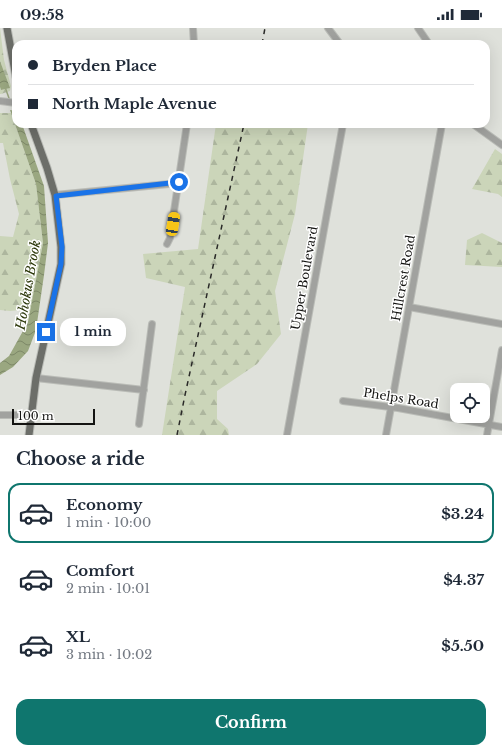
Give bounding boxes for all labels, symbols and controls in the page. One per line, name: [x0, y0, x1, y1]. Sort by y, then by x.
text: 09:58: [20, 5, 64, 24]
text: Bryden Place: [52, 56, 157, 75]
text: North Maple Avenue: [52, 94, 217, 113]
route start: [170, 173, 188, 191]
car: [165, 211, 181, 237]
street label: Upper Boulevard: [287, 225, 321, 331]
street label: Hillcrest Road: [388, 234, 418, 322]
water label: Hohokus Brook: [12, 239, 44, 332]
callout: 1 min: [60, 318, 126, 346]
route end: [37, 323, 55, 341]
text: 1 min: [74, 323, 112, 340]
map controls: [450, 383, 490, 423]
button: locate: [450, 383, 490, 423]
street label: Phelps Road: [362, 385, 440, 411]
scale bar: [12, 407, 95, 426]
text: 100 m: [18, 409, 54, 423]
text: Choose a ride: [16, 448, 145, 470]
icon: car: [18, 495, 54, 531]
text: Economy: [66, 495, 143, 514]
text: $3.24: [441, 504, 484, 523]
text: 1 min · 10:00: [66, 514, 151, 531]
icon: car: [18, 561, 54, 597]
text: Comfort: [66, 561, 134, 580]
text: $4.37: [443, 570, 484, 589]
text: 2 min · 10:01: [66, 580, 150, 597]
icon: car: [18, 627, 54, 663]
text: XL: [66, 627, 90, 646]
text: $5.50: [441, 636, 484, 655]
text: 3 min · 10:02: [66, 646, 152, 663]
button: Confirm: [16, 699, 486, 745]

